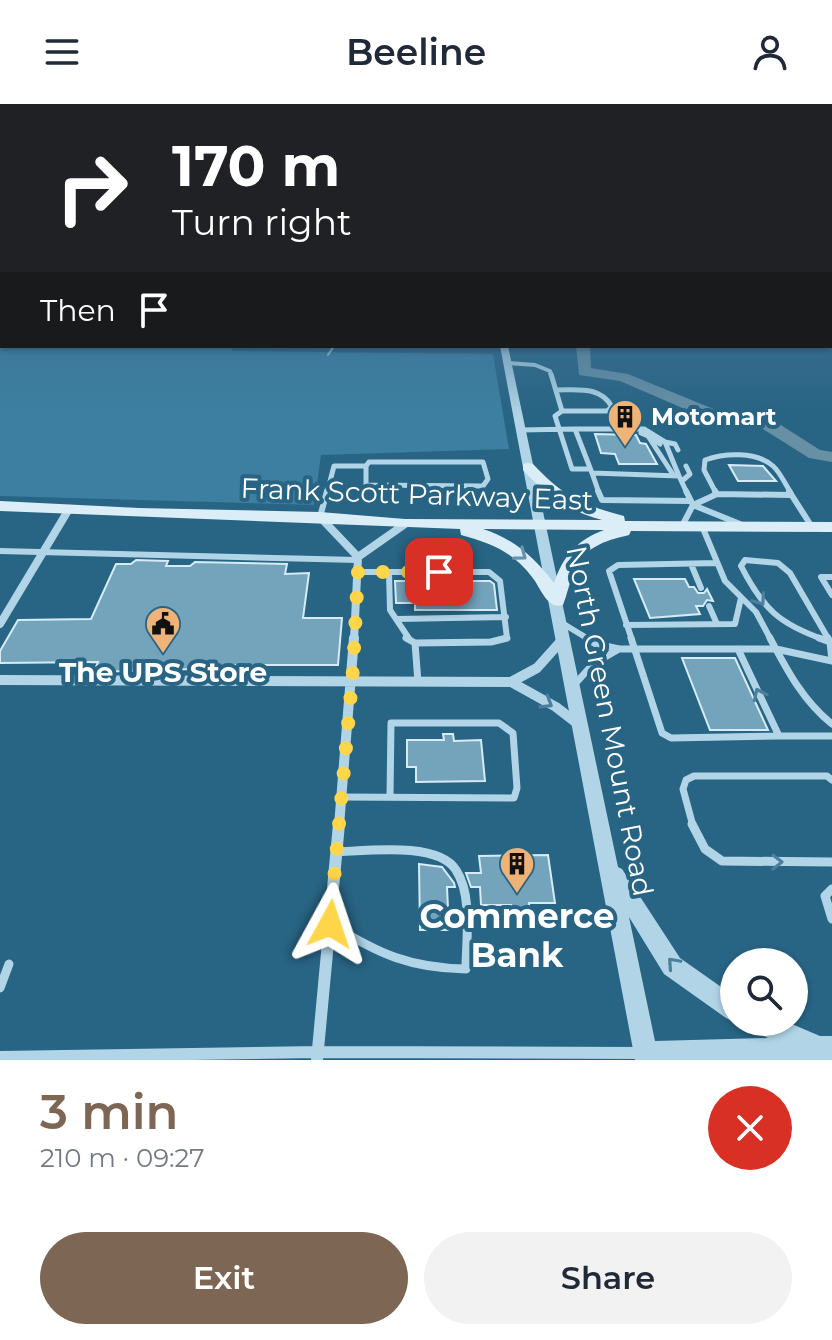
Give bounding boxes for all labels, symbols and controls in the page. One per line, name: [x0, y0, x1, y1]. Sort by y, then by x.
icon: menu: [40, 30, 84, 74]
text: Beeline: [346, 30, 486, 74]
icon: person: [748, 30, 792, 74]
text: 170 m: [172, 132, 340, 200]
icon: right: [40, 136, 144, 240]
text: Turn right: [172, 200, 352, 244]
icon: arrive: [132, 288, 176, 332]
text: Then: [40, 292, 116, 329]
building icon: Motomart: [606, 398, 644, 448]
place label: Motomart: [651, 402, 777, 431]
street label: Frank Scott Parkway East: [240, 471, 594, 517]
pin: [405, 538, 473, 606]
street label: North Green Mount Road: [559, 543, 661, 899]
one-way arrow: [512, 545, 527, 559]
icon: arrive: [417, 550, 461, 594]
one-way arrow: [750, 591, 765, 605]
public building icon: The UPS Store: [144, 605, 182, 655]
place label: The UPS Store: [59, 655, 267, 689]
one-way arrow: [753, 688, 769, 703]
one-way arrow: [538, 693, 553, 708]
building icon: Commerce Bank: [498, 845, 536, 895]
one-way arrow: [771, 853, 784, 871]
position arrow: [288, 882, 372, 966]
place label: Commerce Bank: [420, 895, 614, 976]
map controls: [720, 948, 808, 1036]
button: search: [720, 948, 808, 1036]
one-way arrow: [668, 958, 682, 973]
text: 3 min: [40, 1083, 178, 1141]
button: close: [708, 1086, 792, 1170]
text: 210 m · 09:27: [40, 1142, 205, 1174]
button: Exit: [40, 1232, 408, 1324]
button: Share: [424, 1232, 792, 1324]

